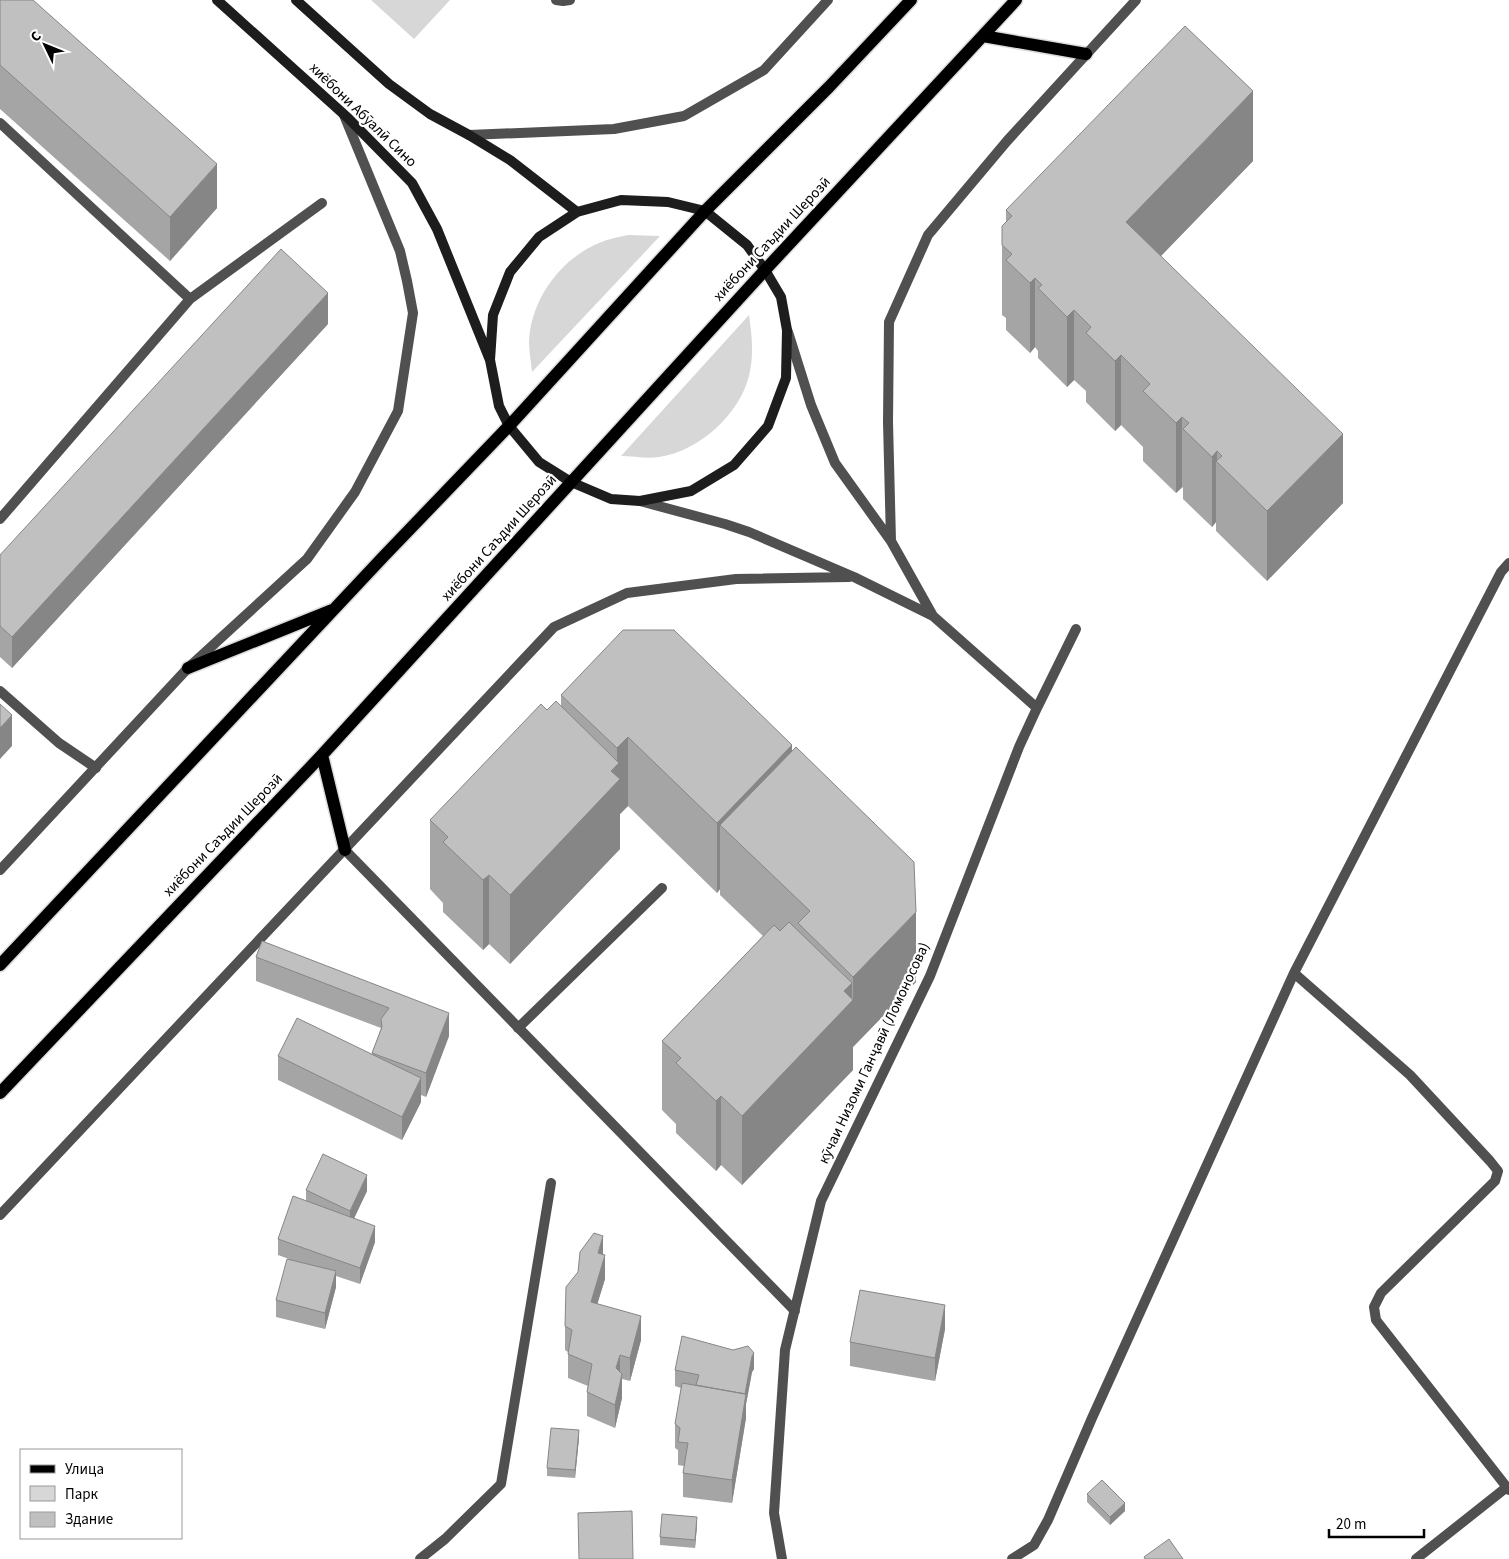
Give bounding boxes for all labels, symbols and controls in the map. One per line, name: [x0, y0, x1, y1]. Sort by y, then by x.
north arrow: [20, 20, 70, 70]
text: С: [26, 27, 46, 47]
street label: хиёбони Абӯалӣ Сино: [305, 58, 421, 172]
street label: хиёбони Саъдии Шерозӣ: [708, 172, 836, 306]
street label: хиёбони Саъдии Шерозӣ: [436, 470, 562, 606]
street label: хиёбони Саъдии Шерозӣ: [159, 769, 287, 901]
street label: кӯчаи Низоми Ганҷавӣ (Ломоносова): [813, 939, 935, 1167]
legend: [20, 1449, 182, 1539]
text: Улица: [65, 1459, 104, 1480]
text: Парк: [65, 1484, 99, 1505]
scale bar: [1329, 1506, 1424, 1538]
text: Здание: [65, 1509, 113, 1530]
text: 20 m: [1336, 1514, 1366, 1535]

